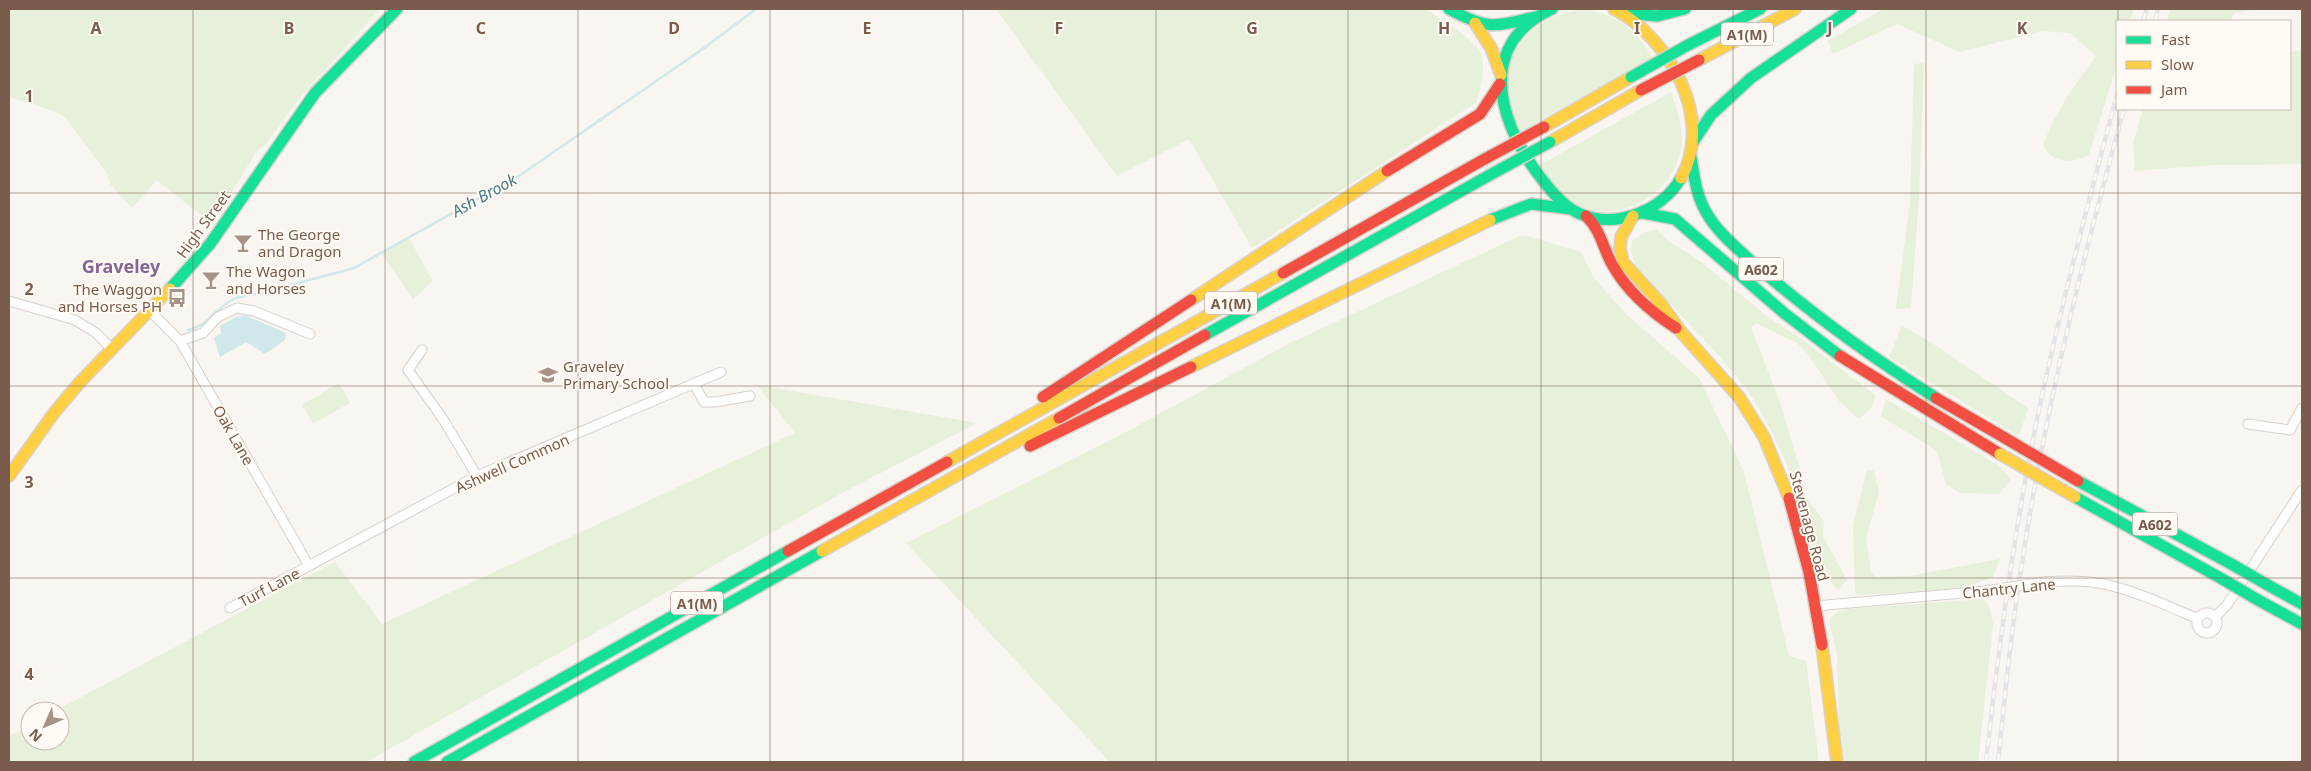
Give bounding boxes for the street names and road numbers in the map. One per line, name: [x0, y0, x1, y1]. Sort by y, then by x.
road number: A1(M): [1721, 22, 1773, 46]
street label: High Street: [172, 186, 235, 262]
road number: A602: [1738, 258, 1784, 280]
road number: A1(M): [1205, 292, 1257, 314]
street label: Oak Lane: [209, 401, 259, 469]
street label: Ashwell Common: [452, 429, 572, 497]
street label: Stevenage Road: [1786, 469, 1834, 583]
road number: A602: [2132, 512, 2178, 536]
street label: Turf Lane: [235, 563, 303, 611]
street label: Chantry Lane: [1961, 573, 2057, 603]
road number: A1(M): [671, 592, 723, 614]

